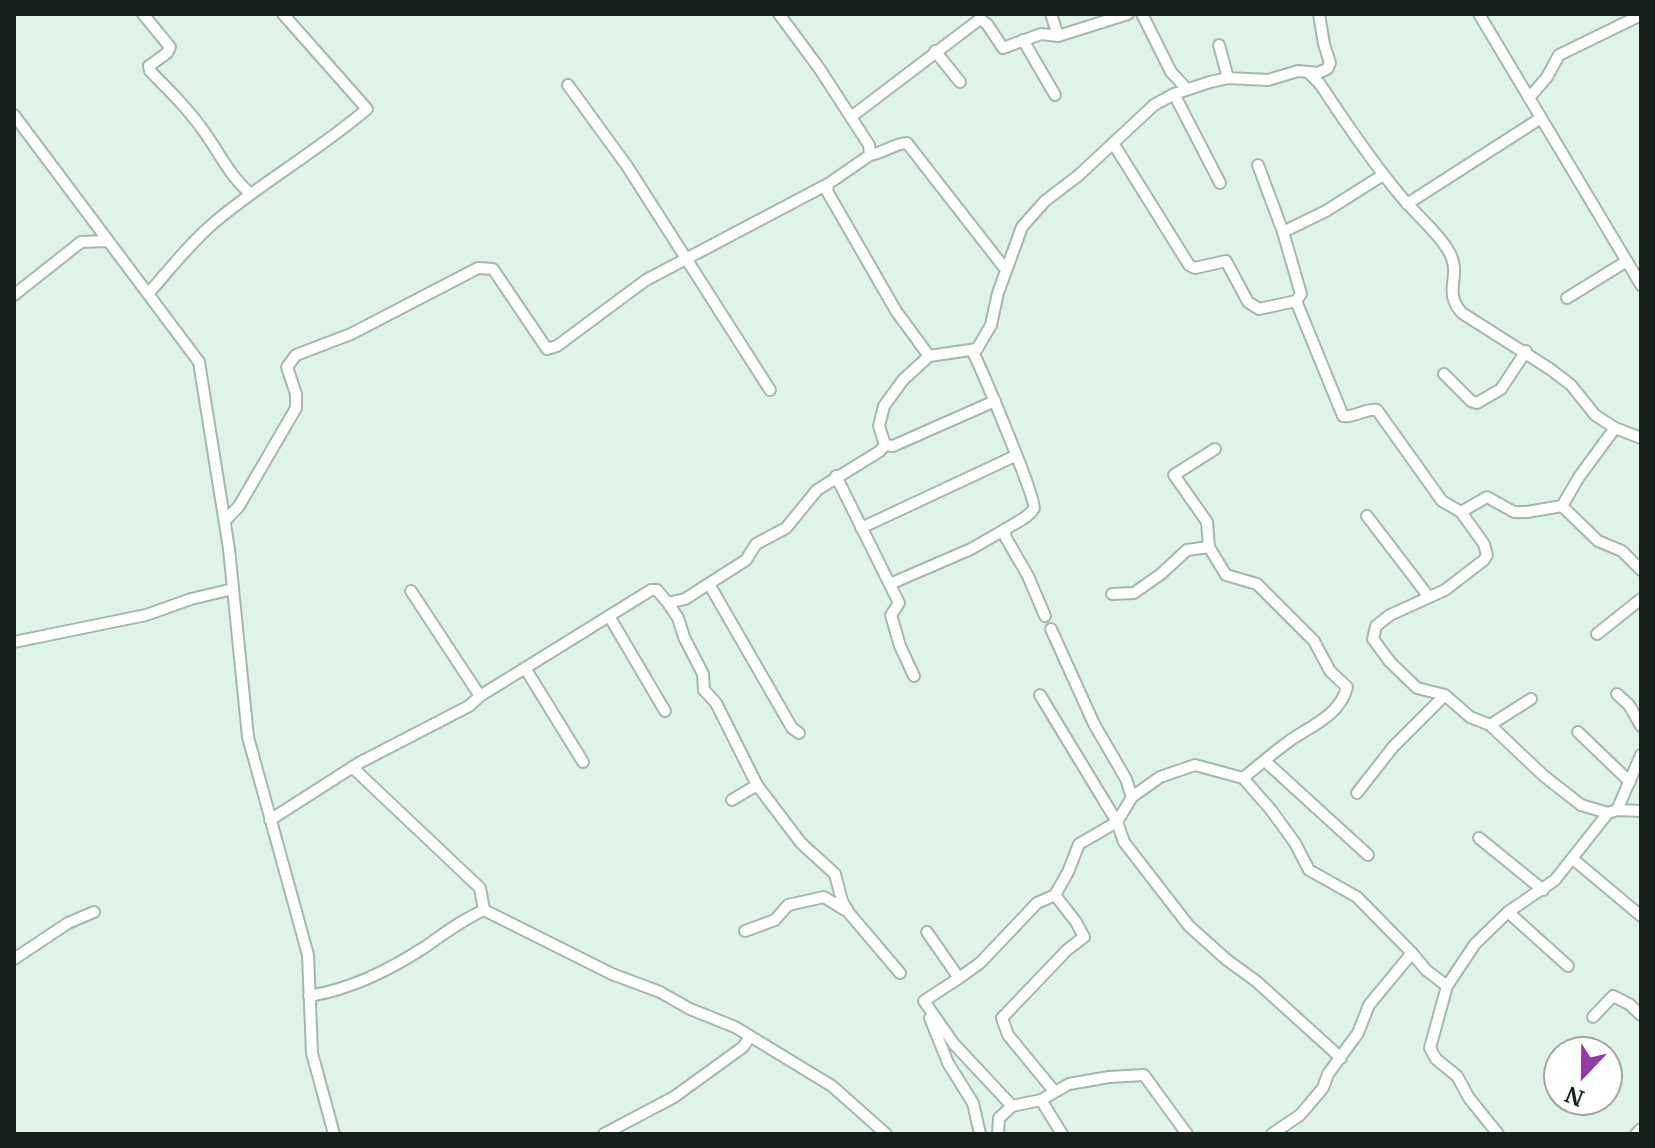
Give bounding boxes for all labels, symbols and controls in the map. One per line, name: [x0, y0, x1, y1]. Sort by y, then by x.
north arrow: [1543, 1036, 1623, 1116]
text: N: [1561, 1080, 1588, 1113]

